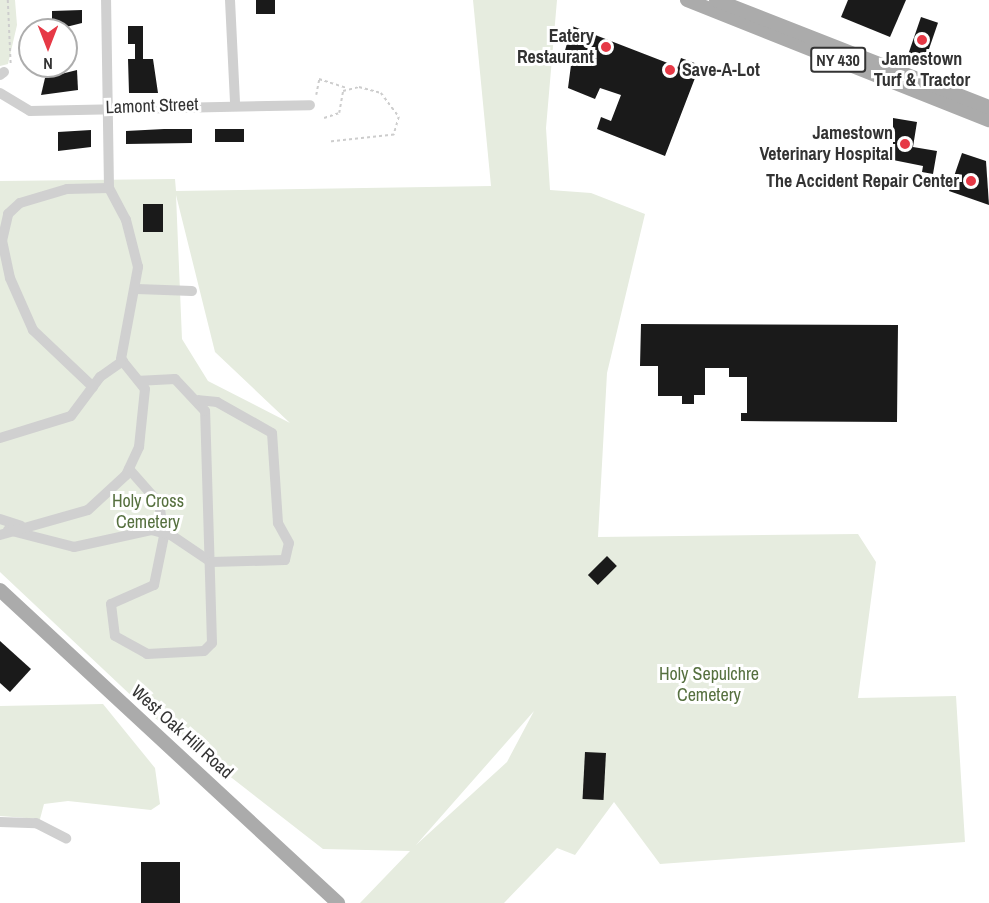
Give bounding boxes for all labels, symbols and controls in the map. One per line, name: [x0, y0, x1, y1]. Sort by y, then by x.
north arrow: [18, 18, 78, 78]
place label: Eatery Restaurant: [517, 26, 594, 68]
marker: Jamestown Turf & Tractor: [915, 33, 929, 47]
marker: Eatery Restaurant: [599, 40, 613, 54]
road number: NY 430: [810, 47, 866, 73]
place label: Jamestown Turf & Tractor: [874, 49, 970, 92]
text: N: [43, 53, 53, 75]
place label: Save-A-Lot: [682, 59, 760, 81]
marker: Save-A-Lot: [663, 63, 677, 77]
street label: Lamont Street: [105, 94, 199, 118]
place label: Jamestown Veterinary Hospital: [760, 123, 893, 166]
marker: Jamestown Veterinary Hospital: [898, 137, 912, 151]
place label: The Accident Repair Center: [765, 170, 959, 192]
marker: The Accident Repair Center: [964, 174, 978, 188]
park label: Holy Cross Cemetery: [112, 491, 184, 534]
park label: Holy Sepulchre Cemetery: [659, 664, 759, 706]
street label: West Oak Hill Road: [127, 681, 237, 783]

